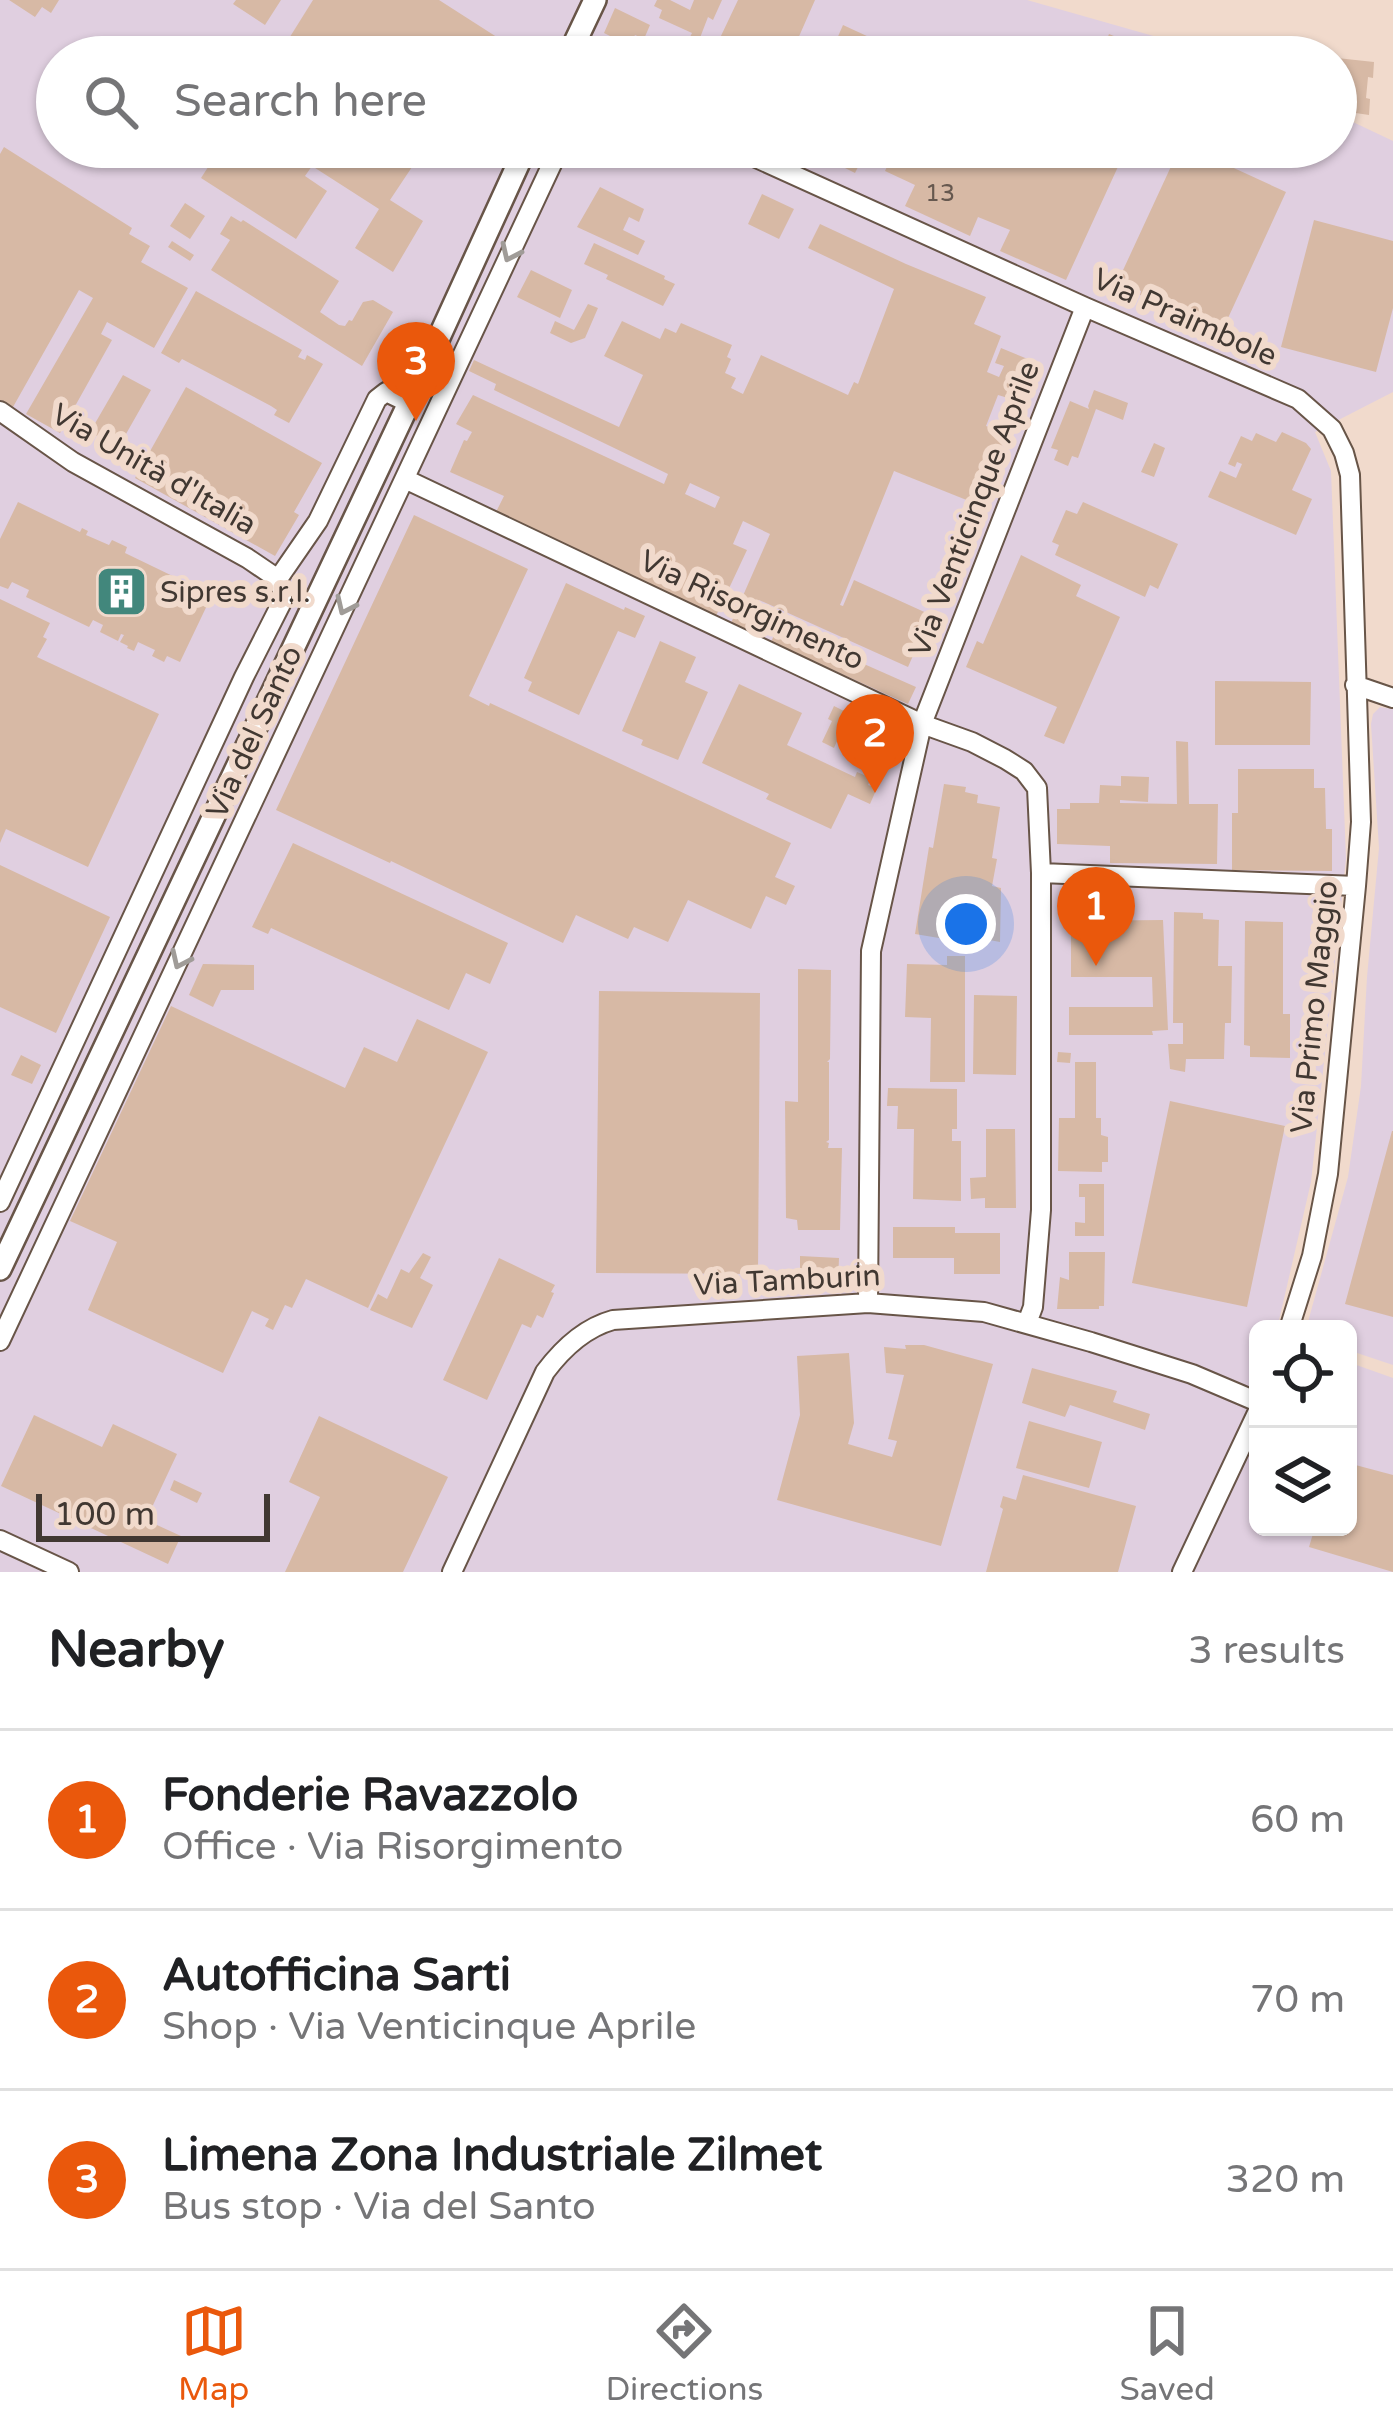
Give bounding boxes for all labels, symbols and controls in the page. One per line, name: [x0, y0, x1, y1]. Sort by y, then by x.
search box: [36, 36, 1357, 168]
icon: search: [78, 69, 144, 135]
text: Search here: [174, 75, 427, 129]
house number: 13: [925, 179, 955, 208]
one-way arrow: [501, 241, 524, 262]
street label: Via Praimbole: [1087, 260, 1283, 375]
pin: 3: [377, 322, 455, 421]
street label: Via Venticinque Aprile: [901, 356, 1048, 662]
street label: Via Unità d'Italia: [45, 396, 263, 543]
street label: Via Risorgimento: [634, 542, 870, 679]
building icon: Sipres s.r.l.: [93, 564, 149, 620]
place label: Sipres s.r.l.: [160, 574, 311, 611]
one-way arrow: [336, 594, 360, 615]
street label: Via del Santo: [198, 640, 311, 825]
pin: 2: [836, 694, 914, 793]
pin: 1: [1057, 867, 1135, 966]
street label: Via Primo Maggio: [1283, 879, 1346, 1136]
your location: [936, 894, 996, 954]
one-way arrow: [171, 948, 194, 969]
street label: Via Tamburin: [693, 1257, 882, 1304]
map controls: [1249, 1320, 1357, 1536]
button: locate: [1249, 1320, 1357, 1428]
button: layers: [1249, 1428, 1357, 1536]
scale bar: [36, 1488, 270, 1541]
text: 100 m: [54, 1495, 155, 1534]
text: Nearby: [48, 1619, 225, 1681]
text: 3 results: [1188, 1627, 1345, 1674]
text: Fonderie Ravazzolo: [162, 1769, 578, 1823]
text: 1: [75, 1796, 99, 1843]
text: 60 m: [1250, 1796, 1345, 1843]
text: Office · Via Risorgimento: [162, 1823, 624, 1870]
text: Autofficina Sarti: [162, 1949, 511, 2003]
text: 2: [75, 1976, 99, 2023]
text: 70 m: [1250, 1976, 1345, 2023]
text: Shop · Via Venticinque Aprile: [162, 2003, 696, 2050]
text: Limena Zona Industriale Zilmet: [162, 2129, 822, 2183]
text: 3: [75, 2156, 99, 2203]
text: 320 m: [1226, 2156, 1345, 2203]
text: Bus stop · Via del Santo: [162, 2183, 596, 2230]
tab: Map: [178, 2298, 249, 2409]
tab: Directions: [605, 2298, 763, 2409]
tab: Saved: [1120, 2298, 1215, 2409]

